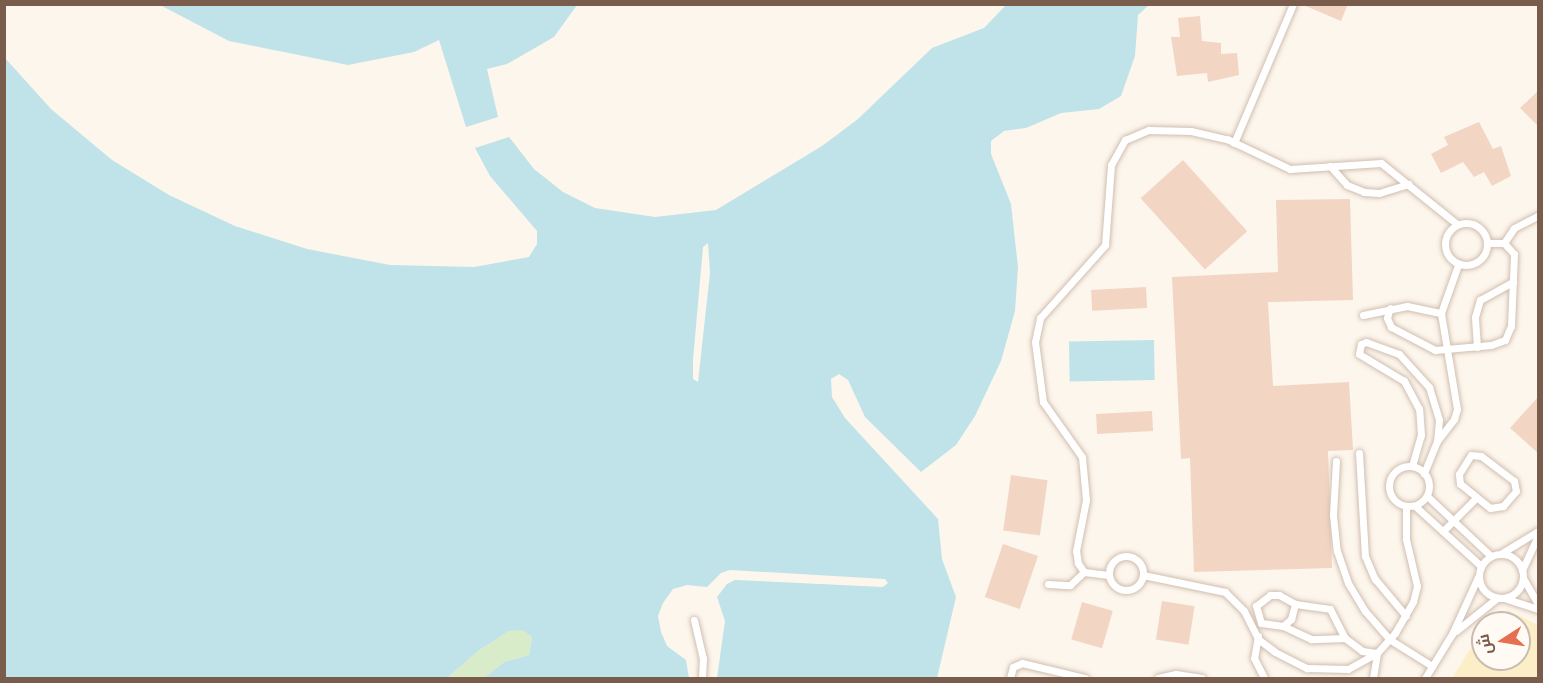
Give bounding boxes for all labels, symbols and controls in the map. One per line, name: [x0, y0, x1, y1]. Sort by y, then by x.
north arrow: [1471, 611, 1531, 671]
text: ش: [1473, 632, 1496, 656]

